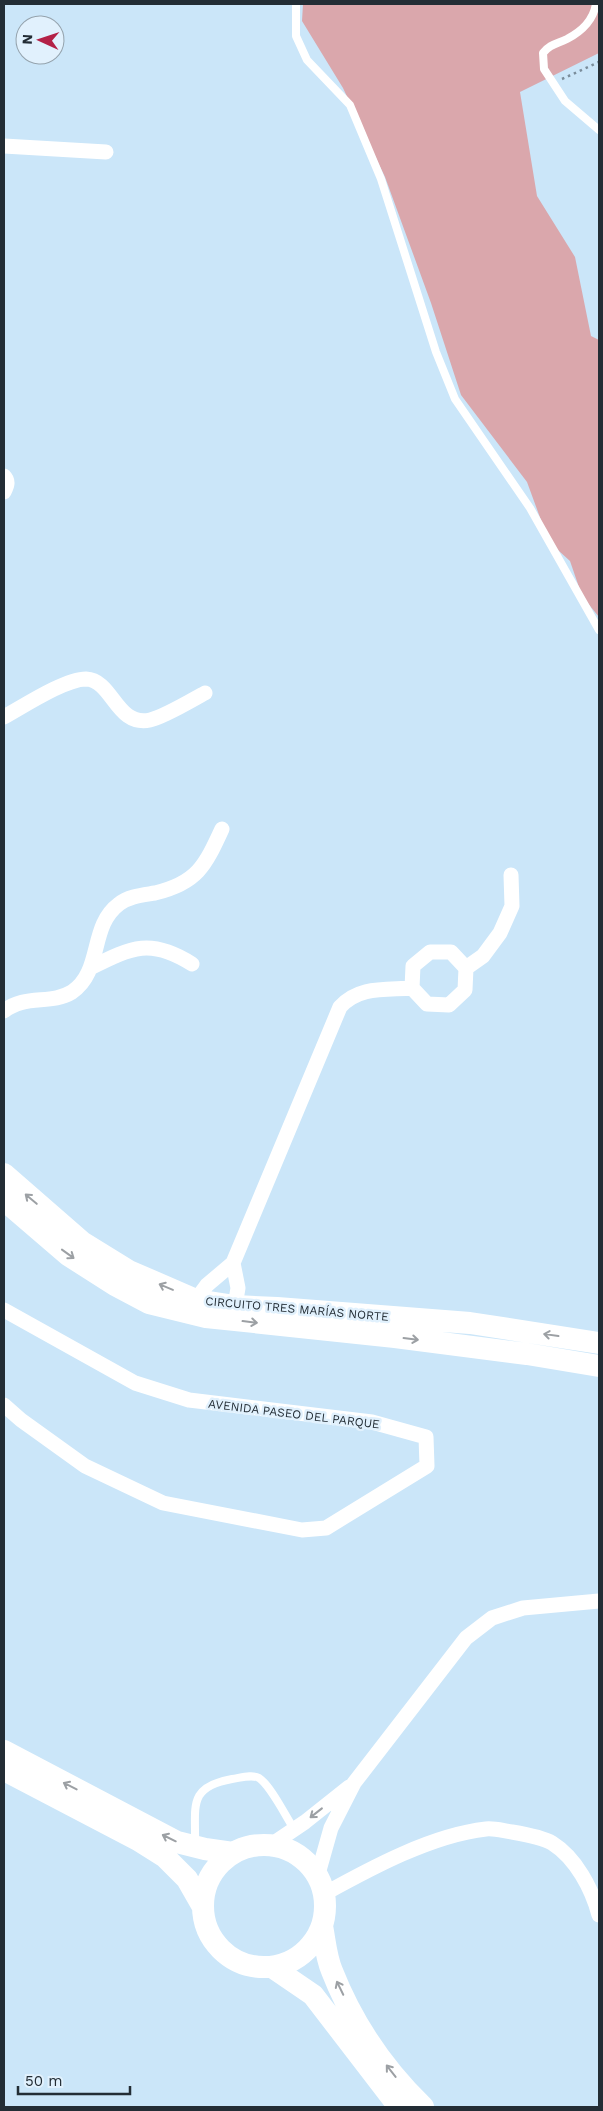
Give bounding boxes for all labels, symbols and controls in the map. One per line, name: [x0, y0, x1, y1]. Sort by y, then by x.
north arrow: [15, 15, 65, 65]
text: N: [19, 34, 35, 45]
one-way arrow: [24, 1193, 37, 1204]
one-way arrow: [61, 1249, 75, 1259]
one-way arrow: [159, 1281, 174, 1291]
street label: CIRCUITO TRES MARÍAS NORTE: [205, 1294, 390, 1324]
one-way arrow: [241, 1318, 257, 1328]
one-way arrow: [543, 1330, 559, 1340]
one-way arrow: [403, 1334, 419, 1344]
street label: AVENIDA PASEO DEL PARQUE: [207, 1397, 381, 1432]
one-way arrow: [63, 1781, 78, 1790]
one-way arrow: [310, 1808, 323, 1819]
one-way arrow: [162, 1833, 177, 1842]
one-way arrow: [335, 1981, 344, 1996]
scale bar: [18, 2064, 130, 2096]
one-way arrow: [385, 2065, 396, 2078]
text: 50 m: [25, 2072, 62, 2090]

